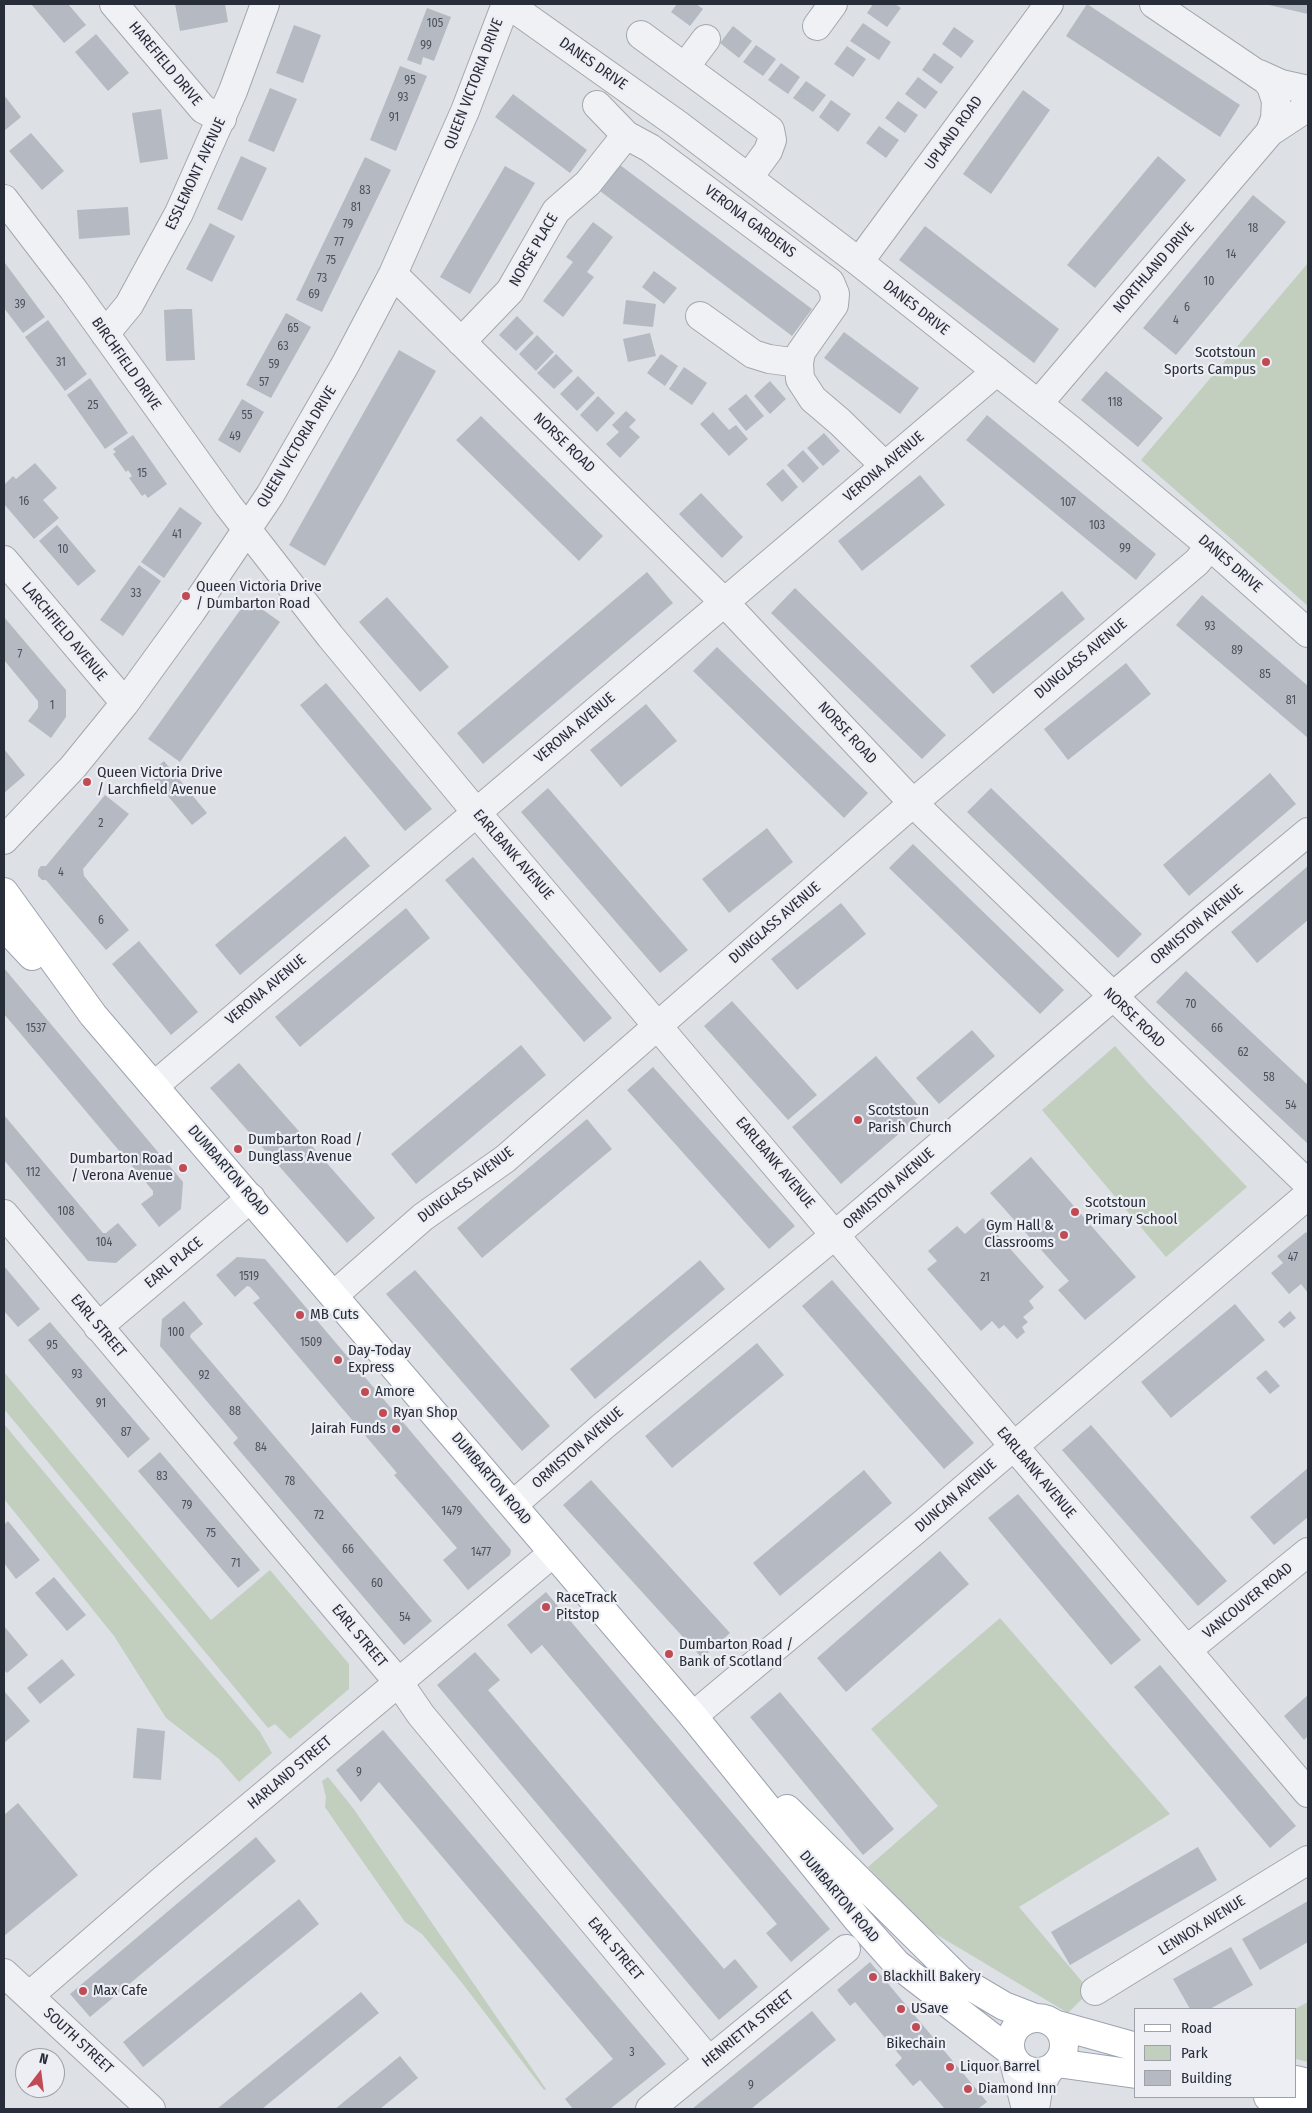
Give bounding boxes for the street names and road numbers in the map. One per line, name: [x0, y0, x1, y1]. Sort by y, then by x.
street label: QUEEN VICTORIA DRIVE: [441, 16, 507, 152]
street label: HAREFIELD DRIVE: [125, 18, 205, 110]
street label: DANES DRIVE: [556, 34, 630, 94]
street label: UPLAND ROAD: [921, 93, 987, 173]
street label: ESSLEMONT AVENUE: [162, 115, 230, 233]
street label: VERONA GARDENS: [701, 182, 799, 262]
street label: NORSE PLACE: [506, 210, 562, 290]
street label: NORTHLAND DRIVE: [1110, 219, 1198, 317]
street label: DANES DRIVE: [879, 277, 953, 339]
street label: BIRCHFIELD DRIVE: [87, 314, 165, 414]
street label: QUEEN VICTORIA DRIVE: [254, 383, 340, 511]
street label: NORSE ROAD: [530, 409, 598, 477]
street label: VERONA AVENUE: [840, 428, 928, 506]
street label: DANES DRIVE: [1194, 531, 1266, 597]
street label: LARCHFIELD AVENUE: [18, 579, 110, 685]
street label: DUNGLASS AVENUE: [1031, 615, 1131, 703]
street label: VERONA AVENUE: [531, 689, 619, 767]
street label: NORSE ROAD: [814, 698, 880, 768]
street label: EARLBANK AVENUE: [469, 806, 557, 904]
street label: DUNGLASS AVENUE: [726, 878, 824, 968]
street label: ORMISTON AVENUE: [1147, 881, 1247, 969]
street label: VERONA AVENUE: [222, 951, 310, 1029]
street label: NORSE ROAD: [1100, 984, 1168, 1052]
street label: EARLBANK AVENUE: [732, 1114, 818, 1212]
street label: DUMBARTON ROAD: [184, 1122, 272, 1220]
street label: DUNGLASS AVENUE: [415, 1143, 517, 1227]
street label: ORMISTON AVENUE: [840, 1144, 938, 1234]
street label: EARL PLACE: [141, 1234, 207, 1292]
street label: EARL STREET: [67, 1291, 129, 1361]
street label: ORMISTON AVENUE: [529, 1403, 627, 1493]
street label: EARLBANK AVENUE: [993, 1424, 1079, 1522]
street label: DUMBARTON ROAD: [447, 1429, 535, 1529]
street label: DUNCAN AVENUE: [912, 1456, 1000, 1536]
street label: VANCOUVER ROAD: [1199, 1559, 1297, 1643]
street label: EARL STREET: [328, 1601, 390, 1671]
street label: HARLAND STREET: [244, 1733, 336, 1813]
street label: DUMBARTON ROAD: [795, 1847, 883, 1947]
street label: LENNOX AVENUE: [1155, 1892, 1249, 1960]
street label: EARL STREET: [584, 1914, 646, 1984]
street label: HENRIETTA STREET: [699, 1987, 797, 2071]
street label: SOUTH STREET: [40, 2004, 116, 2078]

